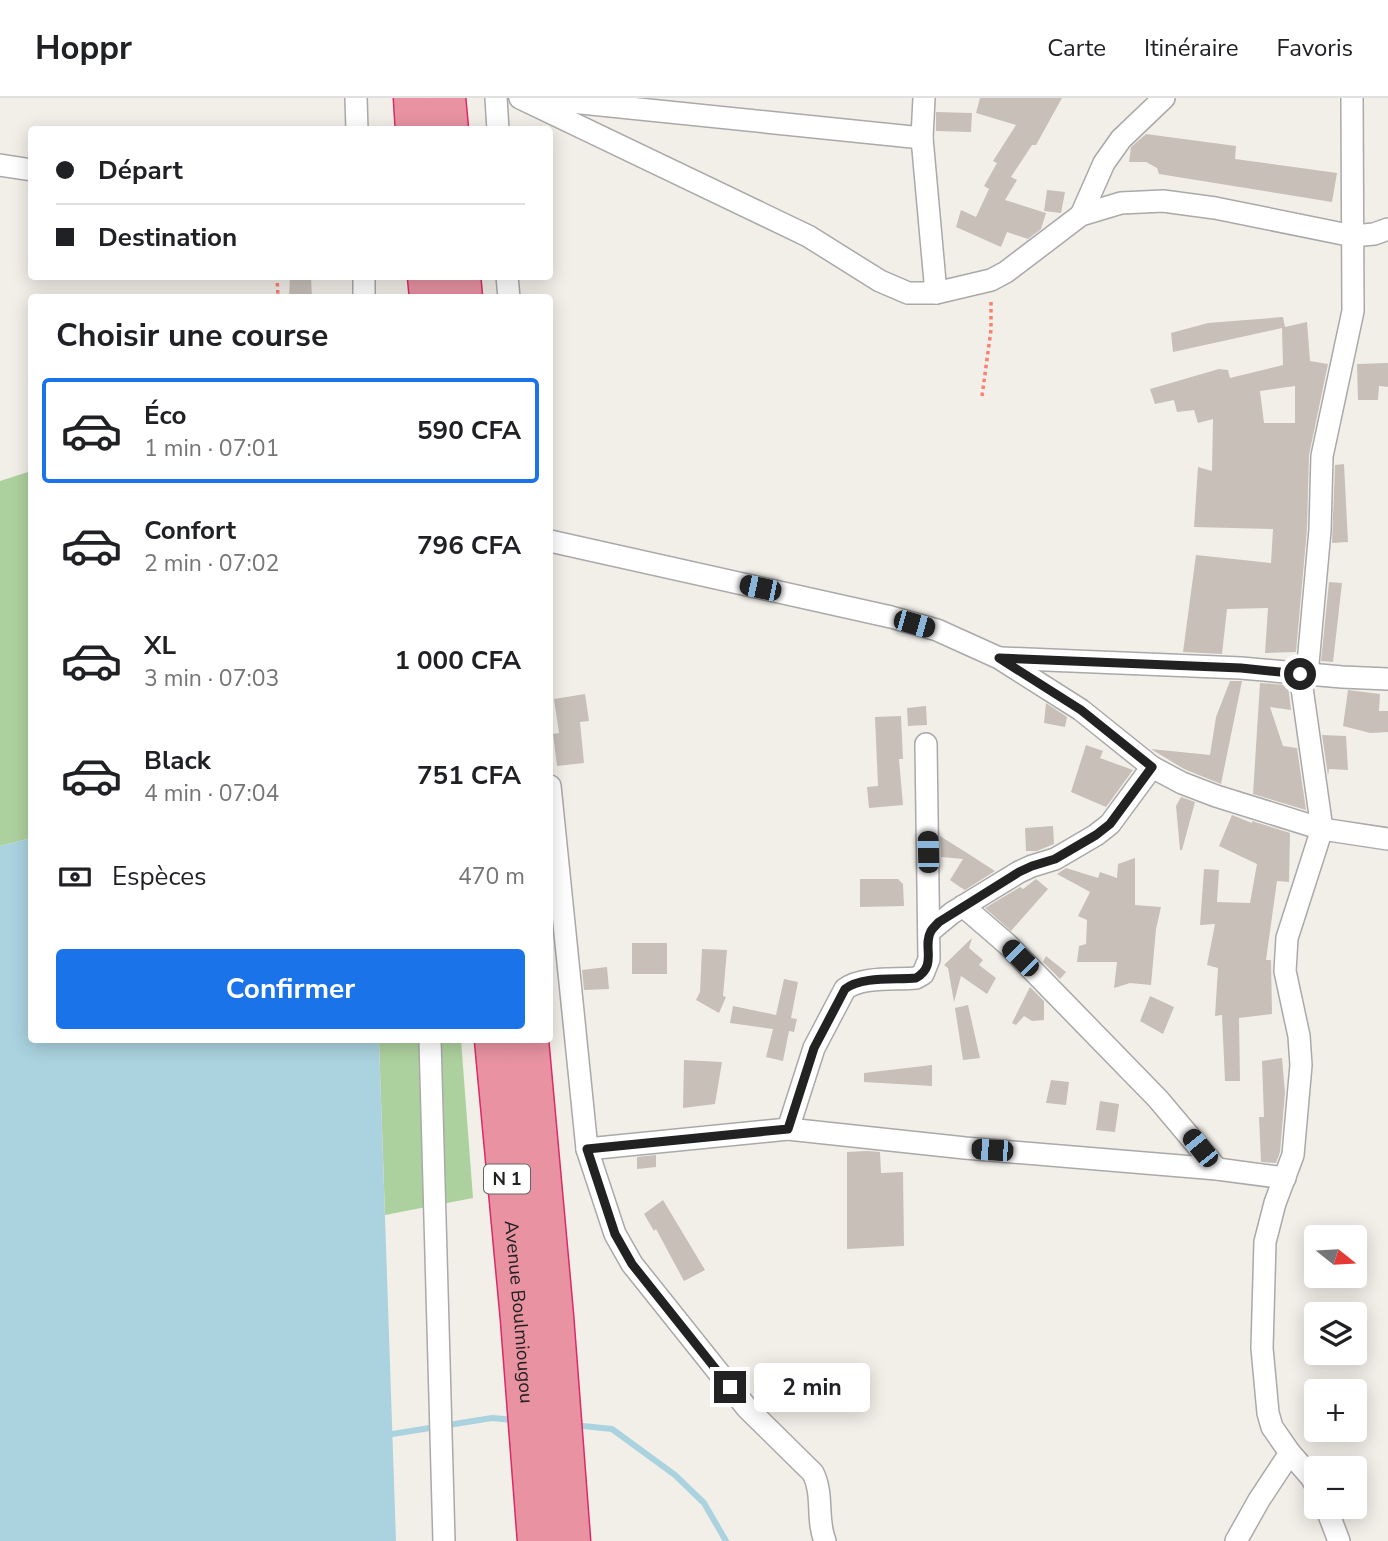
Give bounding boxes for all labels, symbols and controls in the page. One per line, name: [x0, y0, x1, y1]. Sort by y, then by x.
text: Hoppr: [35, 26, 132, 71]
text: Carte: [1047, 32, 1106, 64]
text: Itinéraire: [1144, 32, 1238, 64]
text: Favoris: [1276, 32, 1353, 64]
text: Départ: [98, 153, 183, 188]
text: Destination: [98, 220, 237, 255]
text: Choisir une course: [56, 314, 328, 357]
text: Éco: [144, 398, 186, 433]
icon: car: [60, 399, 123, 462]
text: 590 CFA: [417, 413, 521, 448]
text: 1 min · 07:01: [144, 433, 279, 464]
text: Confort: [144, 513, 236, 548]
icon: car: [60, 514, 123, 577]
text: 796 CFA: [417, 528, 521, 563]
text: 2 min · 07:02: [144, 548, 279, 579]
car: [738, 573, 783, 603]
car: [891, 608, 938, 640]
text: XL: [144, 628, 176, 663]
icon: car: [60, 629, 123, 692]
text: 1 000 CFA: [394, 643, 521, 678]
route start: [1284, 658, 1316, 690]
text: 3 min · 07:03: [144, 663, 279, 694]
text: Black: [144, 743, 211, 778]
icon: car: [60, 744, 123, 807]
text: 751 CFA: [417, 758, 521, 793]
text: 4 min · 07:04: [144, 778, 279, 809]
car: [918, 831, 939, 873]
icon: cash: [56, 858, 94, 896]
text: Espèces: [112, 859, 207, 894]
text: 470 m: [458, 861, 525, 892]
car: [998, 936, 1043, 980]
button: Confirmer: [56, 949, 525, 1029]
car: [1179, 1125, 1222, 1171]
car: [971, 1138, 1014, 1162]
road number: N 1: [484, 1164, 530, 1194]
street label: Avenue Boulmiougou: [498, 1219, 539, 1404]
north arrow: [1304, 1225, 1367, 1288]
map controls: [1304, 1225, 1367, 1519]
button: layers: [1304, 1302, 1367, 1365]
callout: 2 min: [754, 1362, 870, 1412]
route end: [714, 1371, 746, 1403]
text: 2 min: [782, 1372, 842, 1403]
button: +: [1304, 1379, 1367, 1442]
button: −: [1304, 1456, 1367, 1519]

